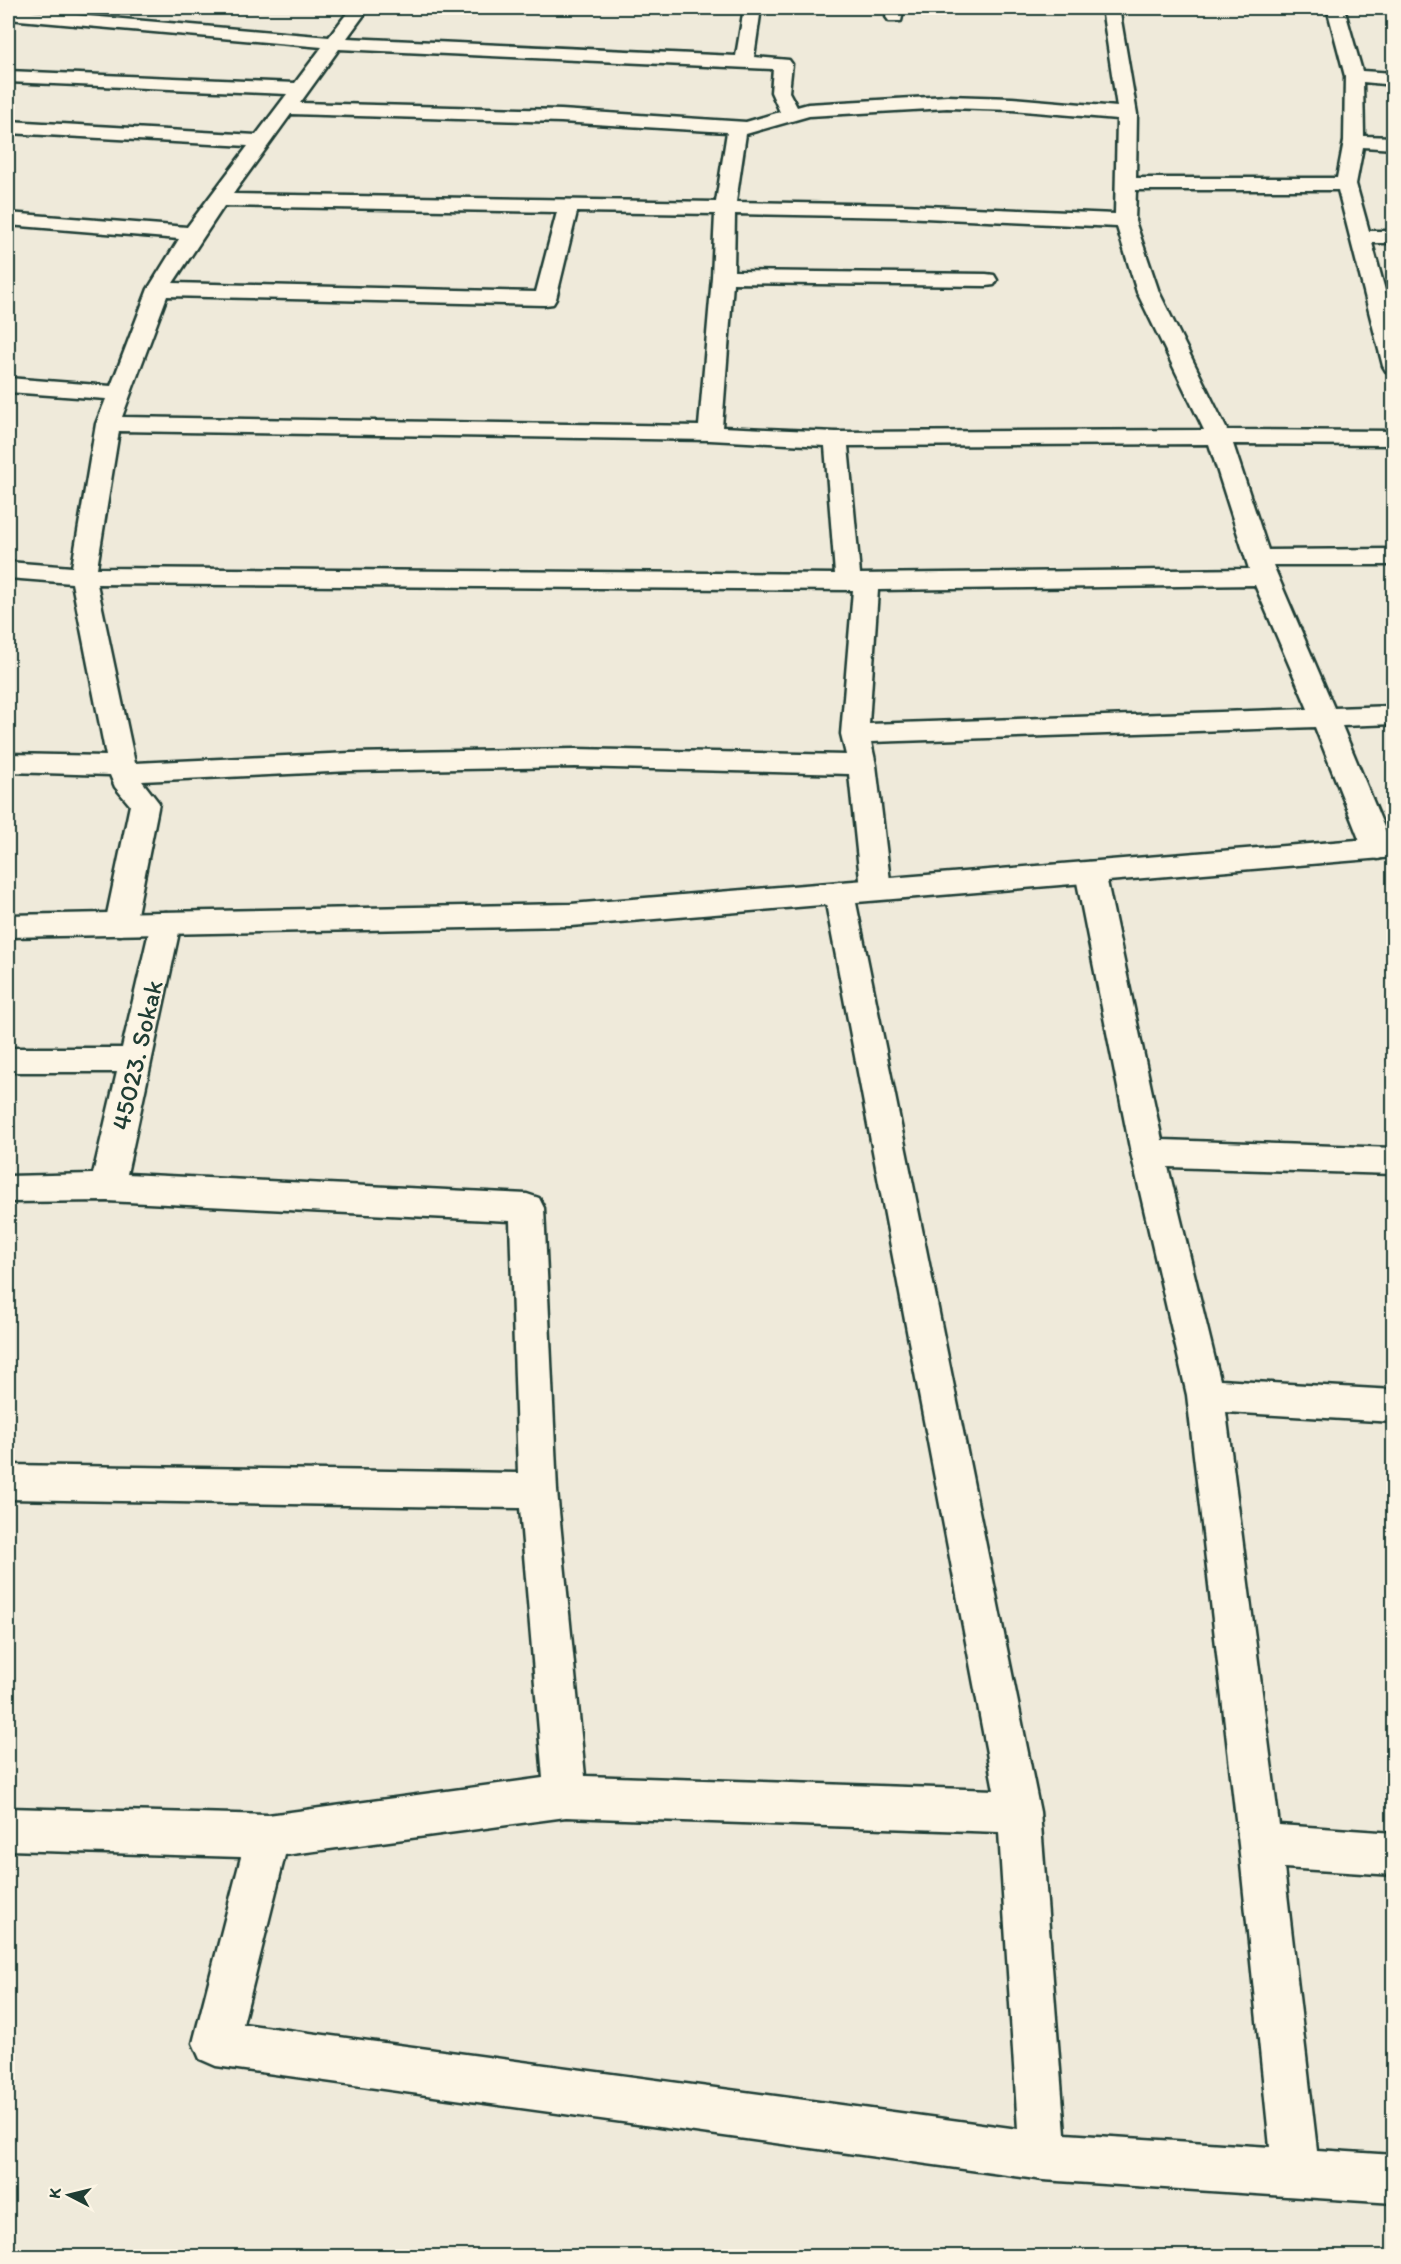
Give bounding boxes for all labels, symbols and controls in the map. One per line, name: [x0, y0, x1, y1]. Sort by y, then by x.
street label: 45023. Sokak: [104, 977, 170, 1133]
north arrow: [39, 2165, 99, 2225]
text: K: [45, 2186, 65, 2199]

